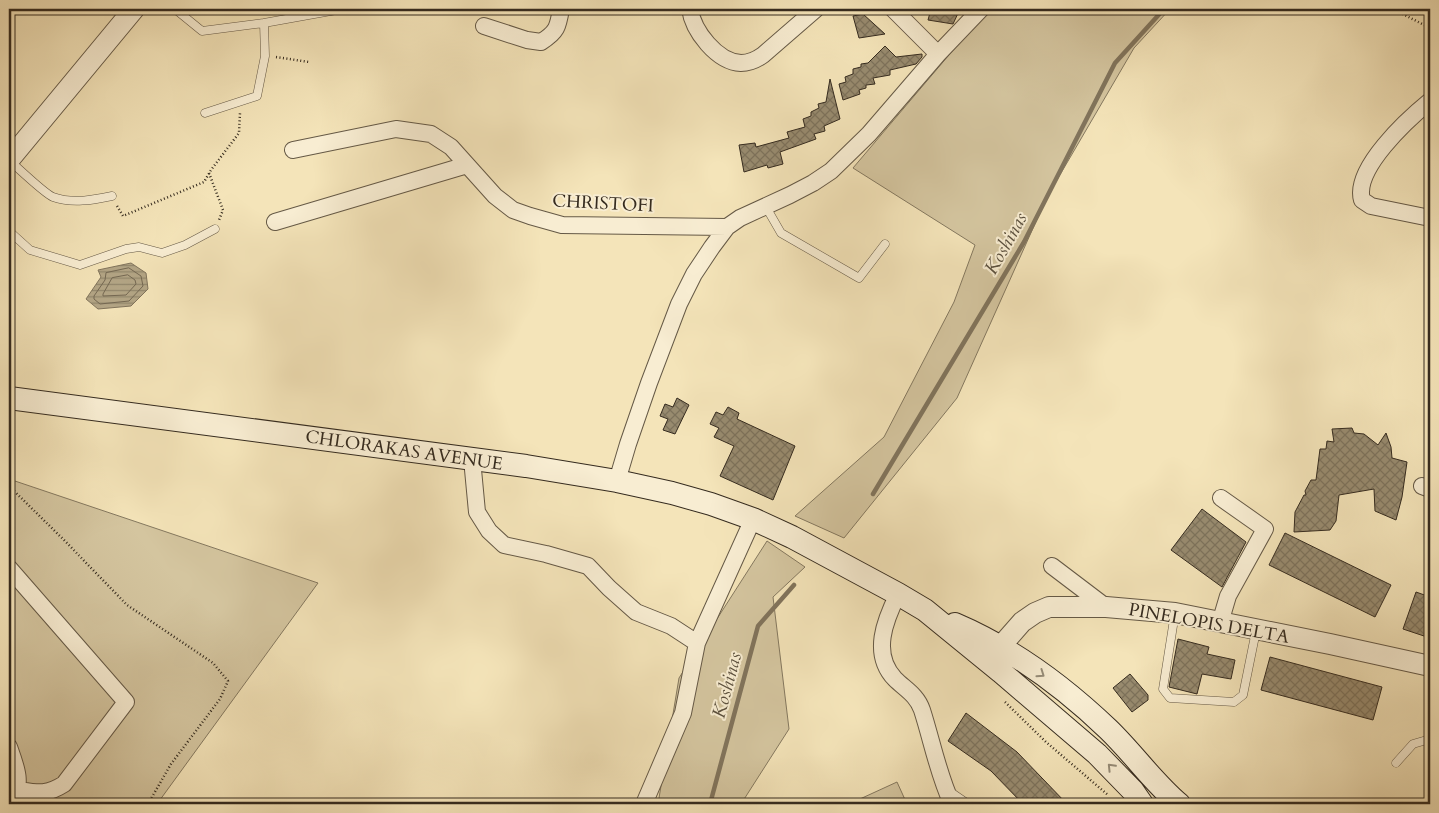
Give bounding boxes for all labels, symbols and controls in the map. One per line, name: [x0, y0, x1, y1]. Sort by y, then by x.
street label: CHRISTOFI: [552, 188, 654, 219]
water label: Koshinas: [978, 207, 1034, 279]
street label: CHLORAKAS AVENUE: [304, 424, 504, 477]
street label: PINELOPIS DELTA: [1126, 597, 1292, 650]
water label: Koshinas: [706, 649, 748, 721]
one-way arrow: [1035, 668, 1045, 677]
one-way arrow: [1108, 764, 1117, 773]

